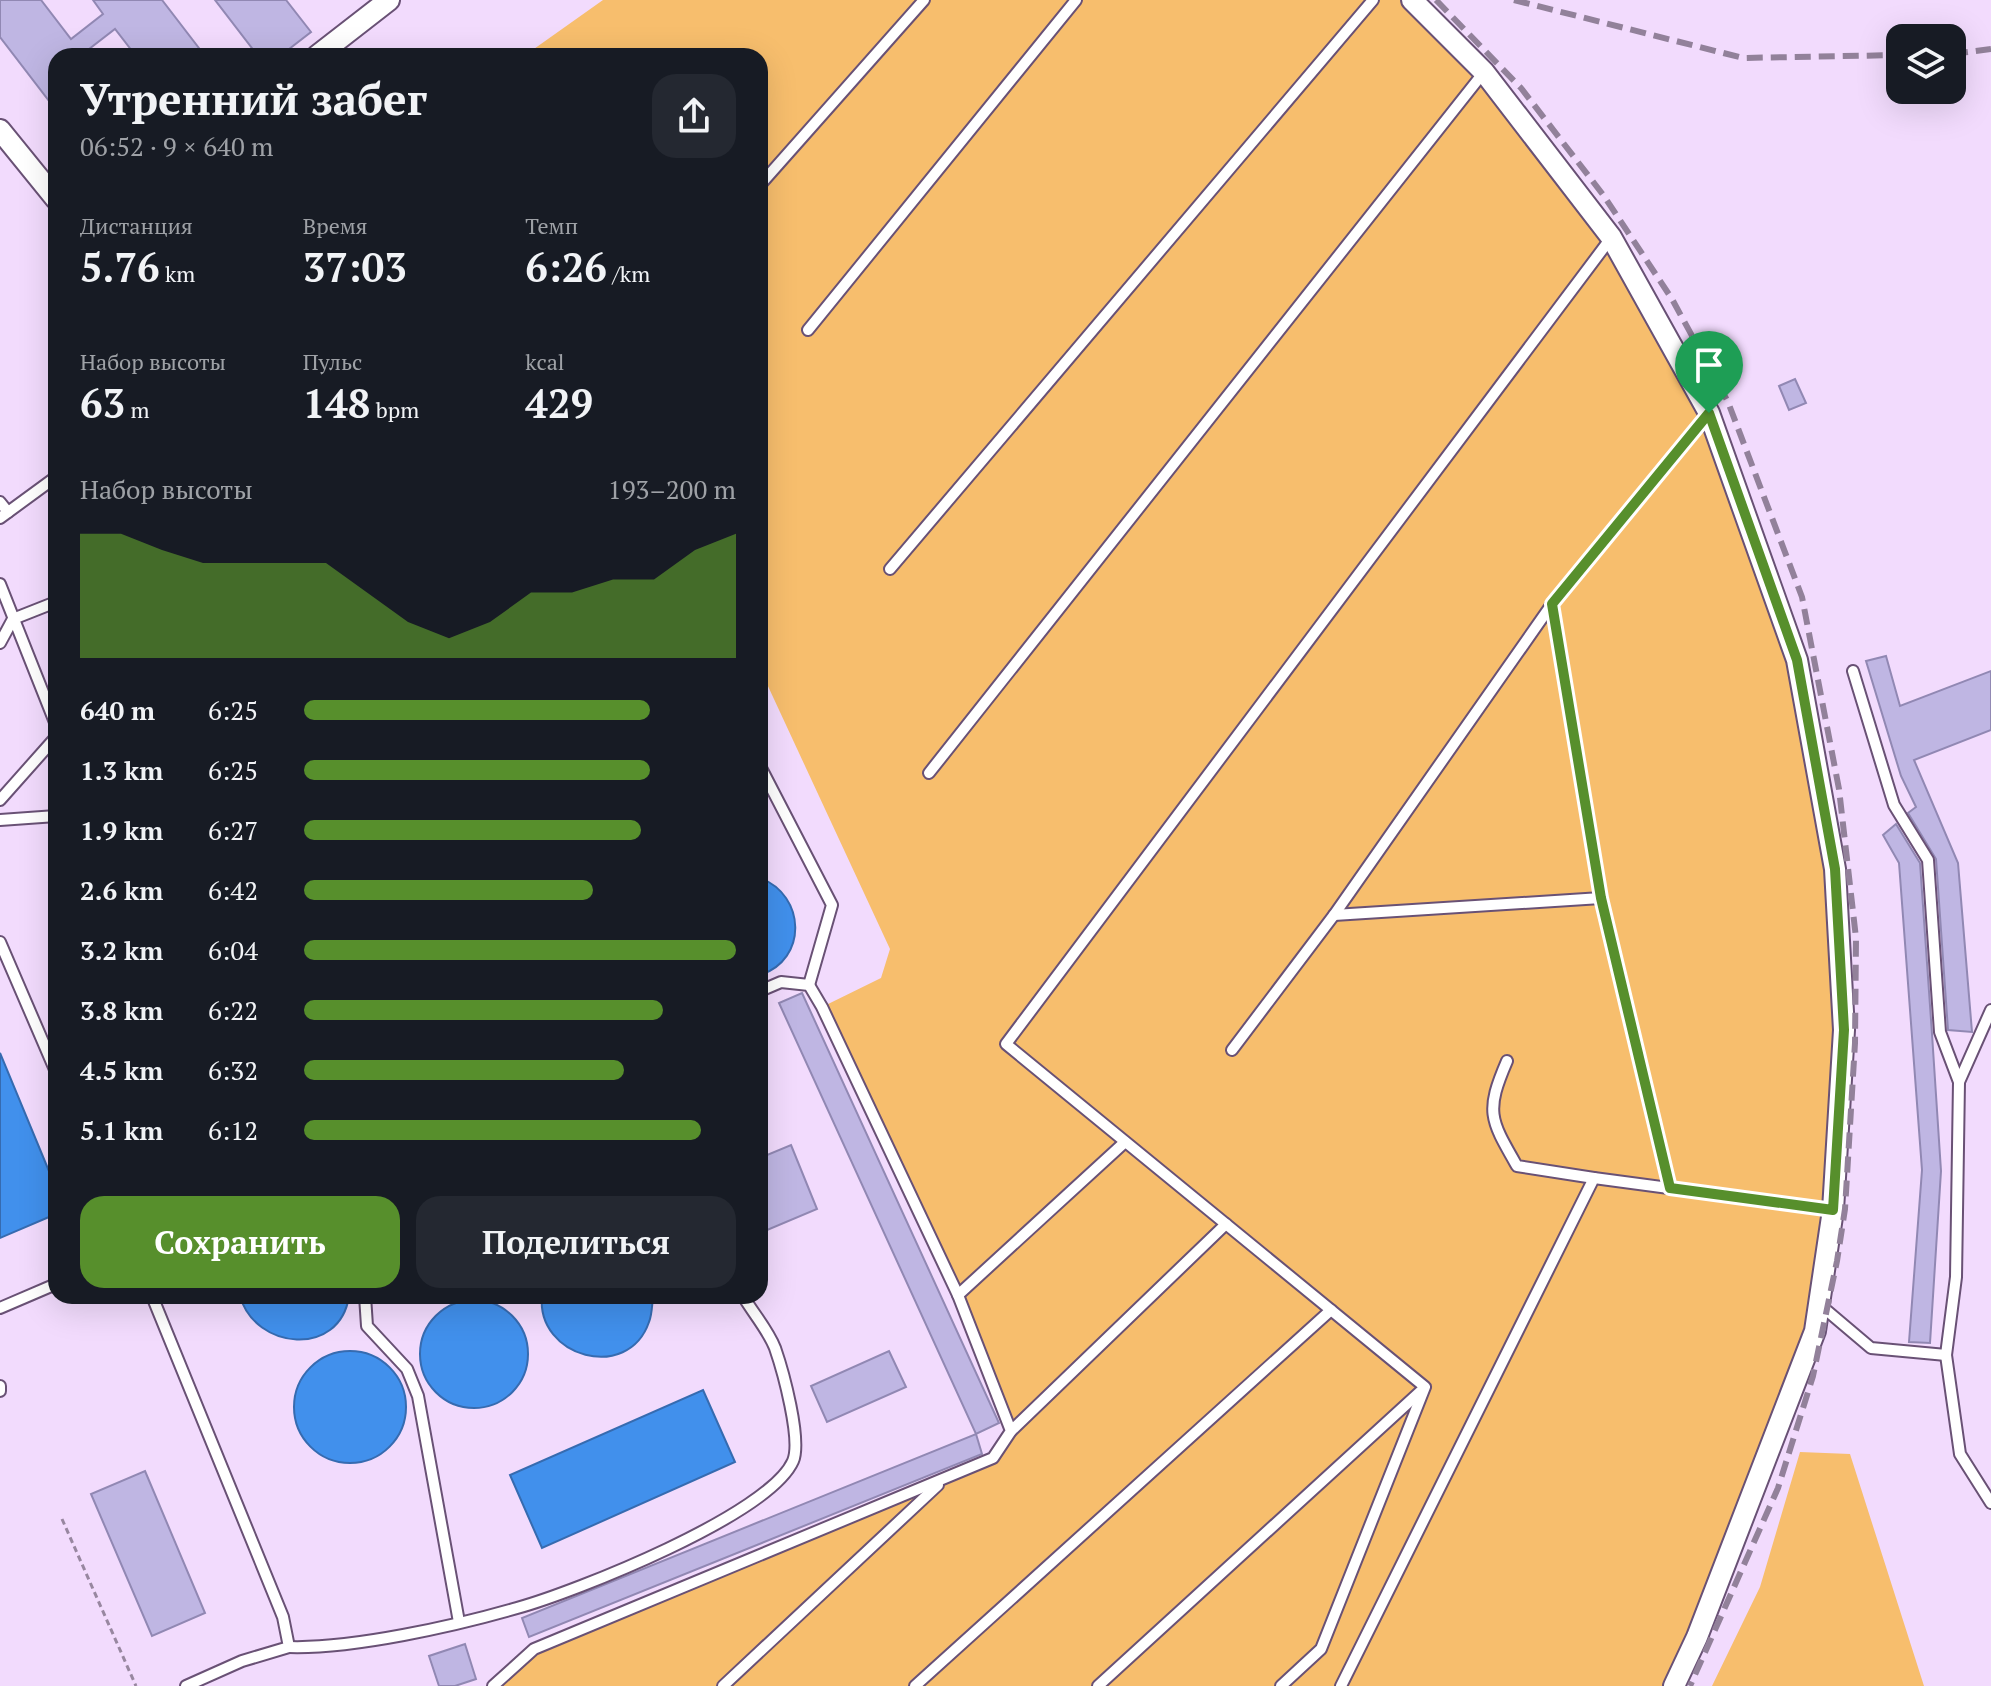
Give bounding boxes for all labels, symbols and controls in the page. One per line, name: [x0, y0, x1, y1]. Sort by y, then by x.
map controls: [1886, 24, 1966, 104]
button: layers: [1886, 24, 1966, 104]
text: Утренний забег: [80, 69, 427, 128]
button: share: [652, 74, 736, 158]
text: 06:52 · 9 × 640 m: [80, 129, 274, 163]
text: Дистанция: [80, 211, 193, 240]
text: Время: [303, 211, 368, 240]
text: Темп: [525, 211, 578, 240]
text: 5.76: [80, 240, 160, 293]
text: 37:03: [303, 240, 407, 293]
text: 6:26: [525, 240, 607, 293]
text: km: [160, 259, 195, 288]
text: /km: [607, 259, 650, 288]
pin: [1675, 331, 1743, 413]
icon: arrive: [1687, 343, 1731, 387]
text: Набор высоты: [80, 347, 226, 376]
text: Пульс: [303, 347, 362, 376]
text: kcal: [525, 347, 564, 376]
text: 63: [80, 376, 125, 429]
text: 148: [303, 376, 370, 429]
text: 429: [525, 376, 593, 429]
text: m: [125, 395, 150, 424]
text: bpm: [370, 395, 419, 424]
text: Набор высоты: [80, 472, 253, 506]
text: 193–200 m: [608, 472, 736, 506]
text: 640 m: [80, 693, 155, 727]
text: 6:25: [208, 693, 258, 727]
text: 1.3 km: [80, 753, 163, 787]
text: 6:25: [208, 753, 258, 787]
text: 1.9 km: [80, 813, 163, 847]
text: 6:27: [208, 813, 258, 847]
text: 2.6 km: [80, 873, 163, 907]
text: 6:42: [208, 873, 258, 907]
text: 3.2 km: [80, 933, 163, 967]
text: 6:04: [208, 933, 258, 967]
text: 3.8 km: [80, 993, 163, 1027]
text: 6:22: [208, 993, 258, 1027]
text: 4.5 km: [80, 1053, 163, 1087]
text: 6:32: [208, 1053, 258, 1087]
text: 5.1 km: [80, 1113, 163, 1147]
text: 6:12: [208, 1113, 258, 1147]
button: Сохранить: [80, 1196, 400, 1288]
button: Поделиться: [416, 1196, 736, 1288]

